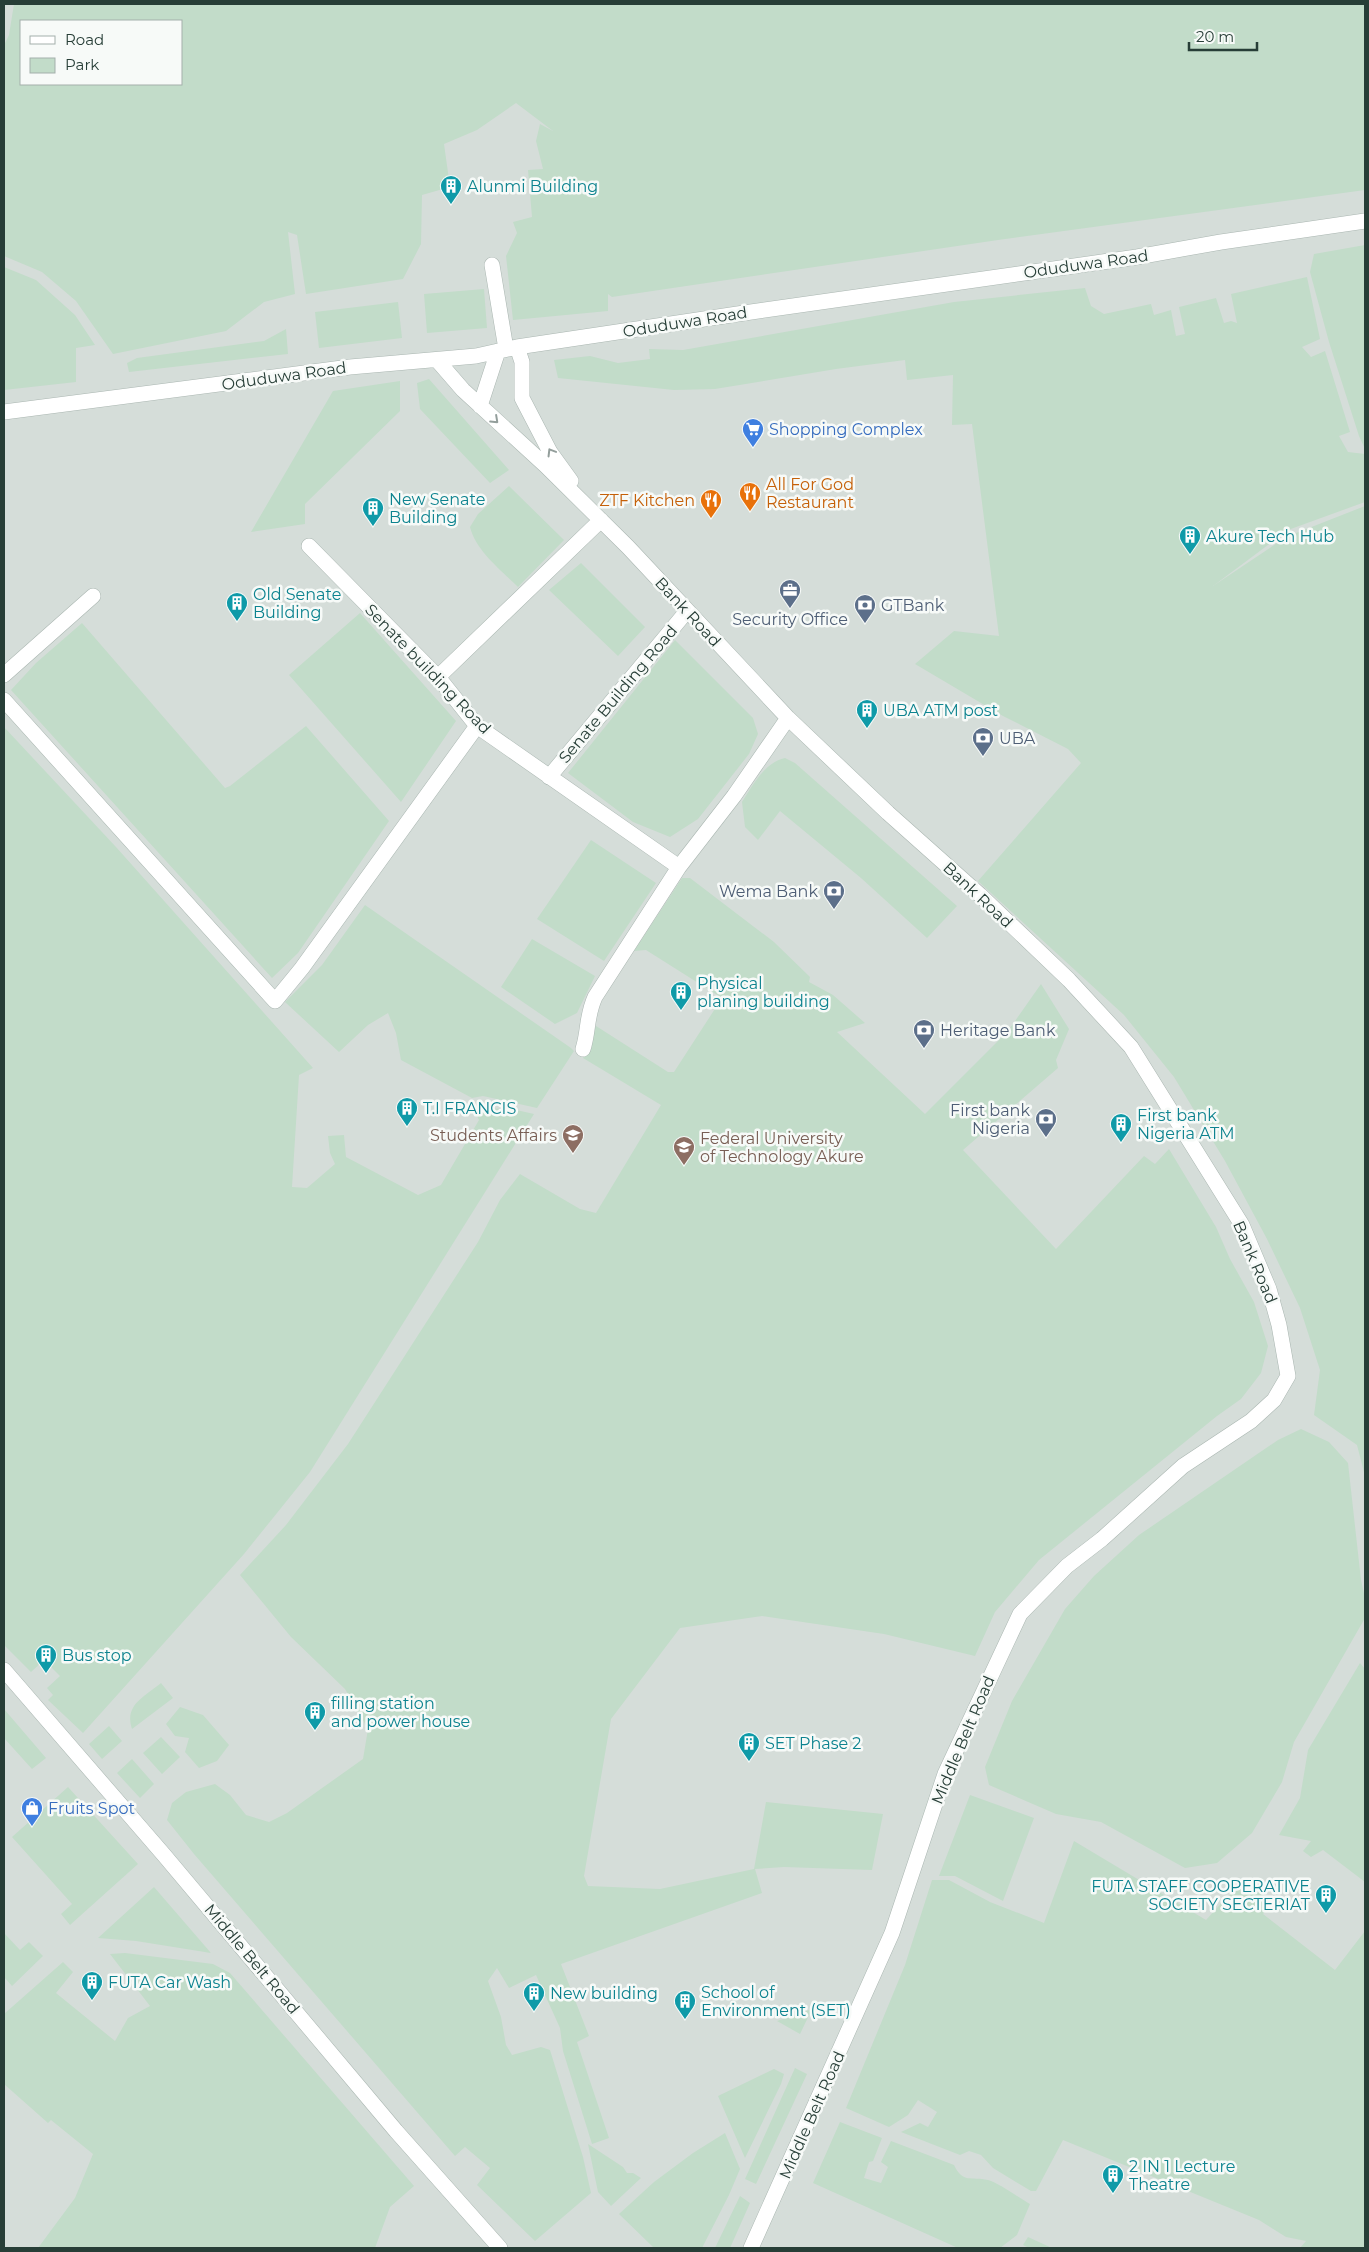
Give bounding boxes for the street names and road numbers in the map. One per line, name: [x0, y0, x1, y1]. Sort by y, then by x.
street label: Oduduwa Road: [1022, 246, 1150, 282]
street label: Oduduwa Road: [621, 303, 749, 341]
street label: Oduduwa Road: [220, 358, 348, 394]
street label: Bank Road: [651, 573, 725, 651]
street label: Senate building Road: [361, 600, 495, 738]
street label: Senate Building Road: [555, 621, 681, 767]
street label: Bank Road: [939, 858, 1017, 932]
street label: Bank Road: [1229, 1218, 1281, 1306]
street label: Middle Belt Road: [927, 1673, 999, 1807]
street label: Middle Belt Road: [200, 1900, 304, 2018]
street label: Middle Belt Road: [775, 2048, 849, 2182]

